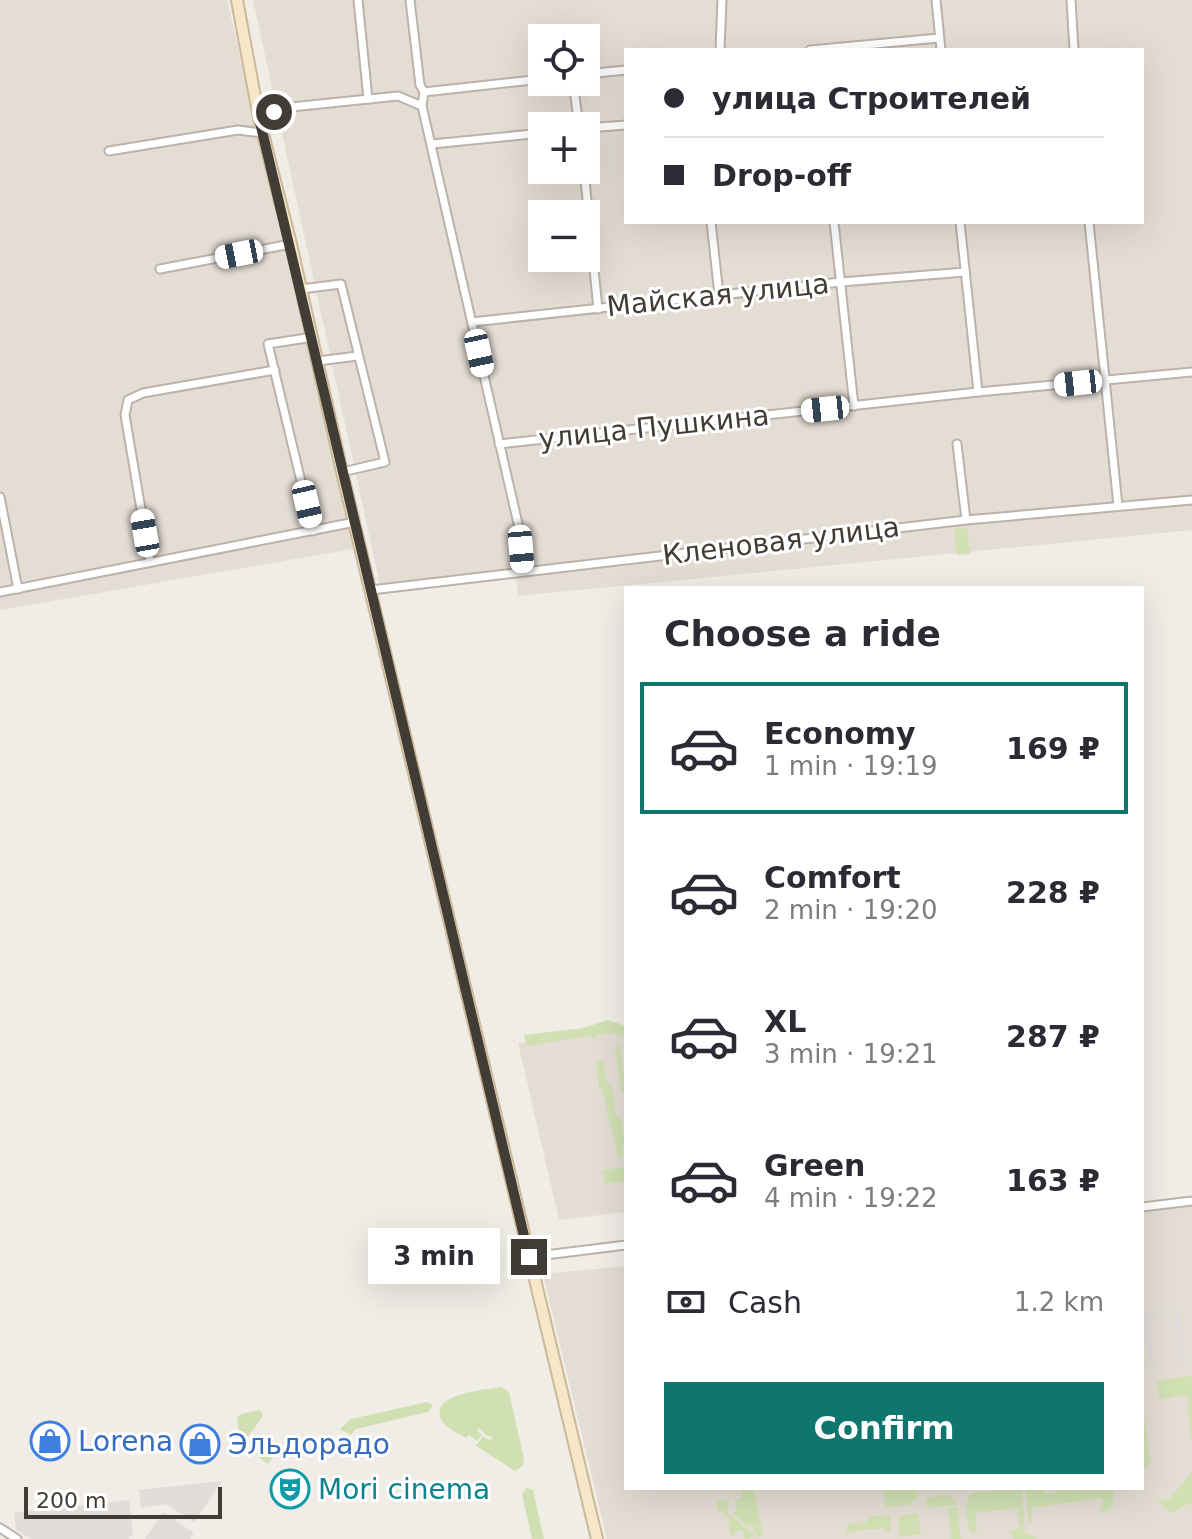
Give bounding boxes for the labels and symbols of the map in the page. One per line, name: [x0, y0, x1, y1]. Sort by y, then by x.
route start: [256, 94, 292, 130]
car: [213, 238, 265, 270]
street label: Майская улица: [605, 267, 831, 323]
car: [462, 327, 496, 379]
car: [1053, 369, 1103, 397]
car: [800, 395, 850, 423]
street label: улица Пушкина: [537, 398, 771, 456]
car: [290, 478, 324, 530]
car: [129, 507, 161, 559]
street label: Кленовая улица: [661, 510, 901, 572]
car: [507, 524, 535, 574]
callout: 3 min: [369, 1229, 501, 1285]
route end: [511, 1239, 547, 1275]
shop icon: Lorena: [29, 1420, 71, 1462]
shop icon: Эльдорадо: [179, 1423, 221, 1465]
place label: Lorena: [78, 1425, 173, 1458]
place label: Эльдорадо: [228, 1428, 390, 1461]
theatre icon: Mori cinema: [269, 1468, 311, 1510]
place label: Mori cinema: [318, 1473, 490, 1506]
scale bar: [24, 1483, 222, 1519]

